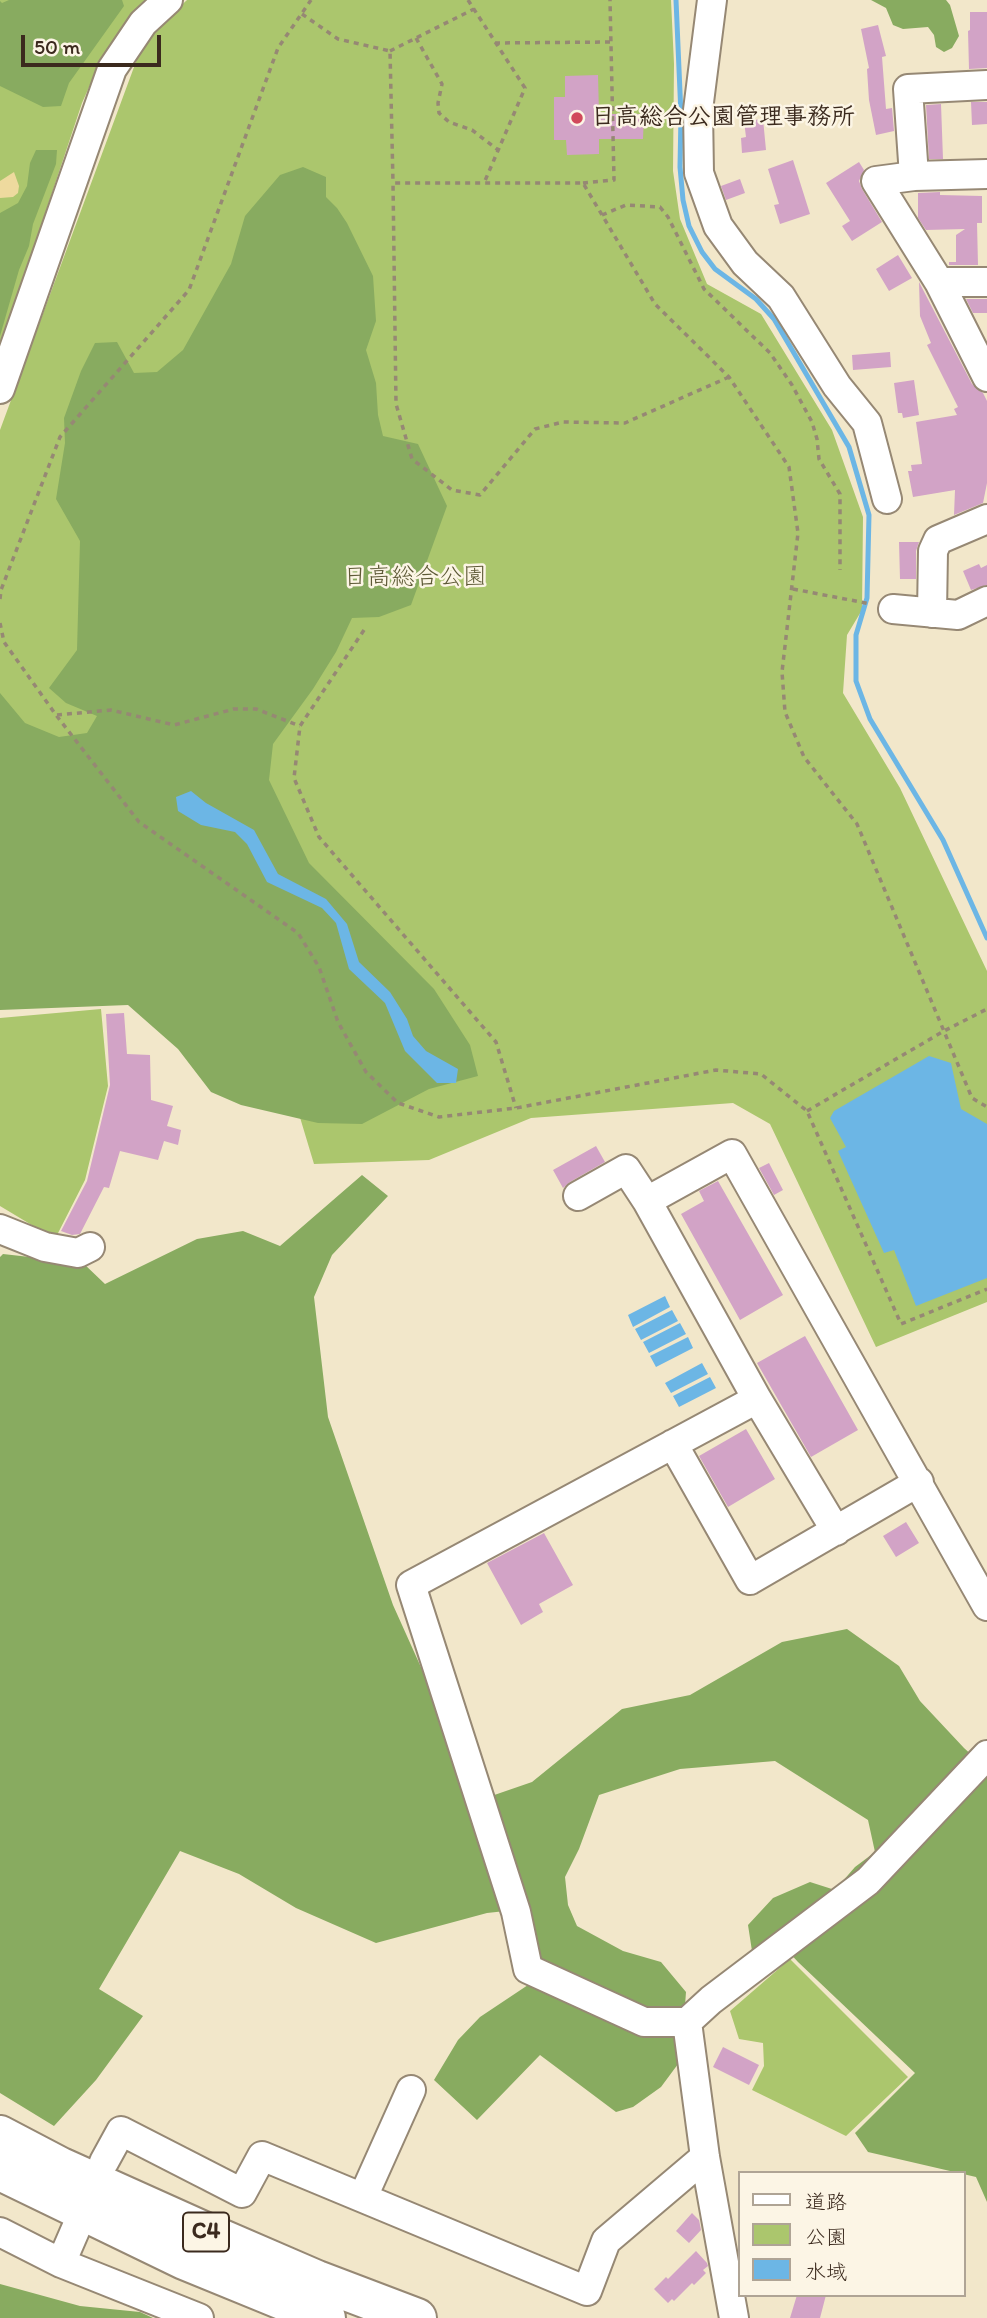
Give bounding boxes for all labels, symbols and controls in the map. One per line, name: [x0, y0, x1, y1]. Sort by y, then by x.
scale bar: [24, 21, 164, 65]
text: 50 m: [34, 34, 80, 59]
place label: 日高総合公園管理事務所: [591, 104, 855, 132]
marker: 日高総合公園管理事務所: [569, 110, 585, 126]
park label: 日高総合公園: [343, 564, 487, 592]
legend: [738, 2171, 966, 2297]
text: 道路: [805, 2189, 847, 2214]
road number: C4: [183, 2212, 229, 2252]
text: 公園: [805, 2224, 847, 2249]
text: 水域: [805, 2259, 847, 2284]

